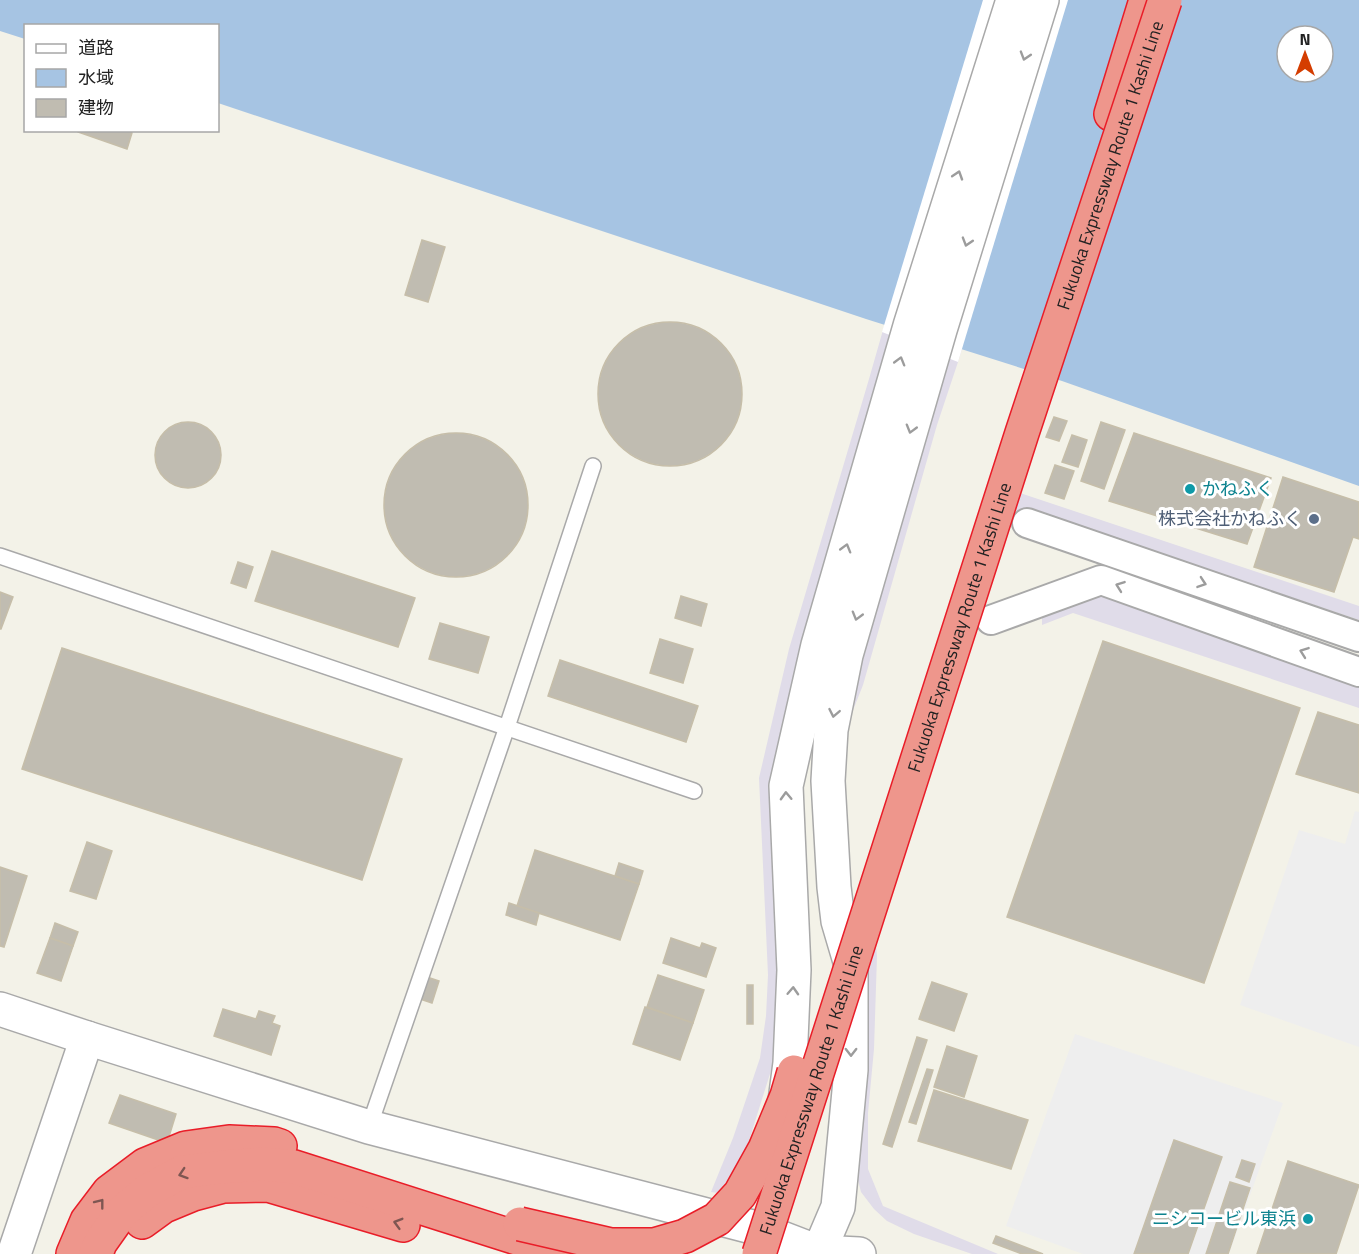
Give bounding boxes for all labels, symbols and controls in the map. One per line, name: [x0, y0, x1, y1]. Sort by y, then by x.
street label: Fukuoka Expressway Route 1 Kashi Line: [1050, 17, 1170, 313]
legend: [24, 24, 219, 132]
north arrow: [1275, 24, 1335, 84]
text: N: [1299, 27, 1311, 51]
text: 道路: [78, 34, 114, 61]
one-way arrow: [1019, 50, 1032, 61]
text: 水域: [78, 64, 114, 91]
text: 建物: [78, 94, 114, 121]
one-way arrow: [951, 170, 963, 181]
one-way arrow: [962, 236, 974, 247]
one-way arrow: [893, 356, 905, 367]
one-way arrow: [906, 423, 918, 434]
place label: かねふく: [1202, 475, 1274, 502]
street label: Fukuoka Expressway Route 1 Kashi Line: [900, 479, 1018, 775]
marker: かねふく: [1183, 482, 1197, 496]
place label: 株式会社かねふく: [1158, 505, 1302, 532]
marker: 株式会社かねふく: [1307, 512, 1321, 526]
one-way arrow: [839, 543, 851, 554]
one-way arrow: [1196, 576, 1207, 588]
one-way arrow: [1115, 581, 1126, 594]
one-way arrow: [852, 610, 864, 621]
one-way arrow: [1299, 646, 1310, 659]
one-way arrow: [828, 707, 841, 717]
one-way arrow: [780, 792, 793, 801]
street label: Fukuoka Expressway Route 1 Kashi Line: [752, 942, 870, 1238]
one-way arrow: [786, 986, 799, 995]
one-way arrow: [845, 1048, 857, 1057]
one-way arrow: [178, 1166, 189, 1179]
one-way arrow: [93, 1199, 104, 1210]
place label: ニシコービル東浜: [1152, 1205, 1296, 1232]
marker: ニシコービル東浜: [1301, 1212, 1315, 1226]
one-way arrow: [393, 1218, 404, 1230]

